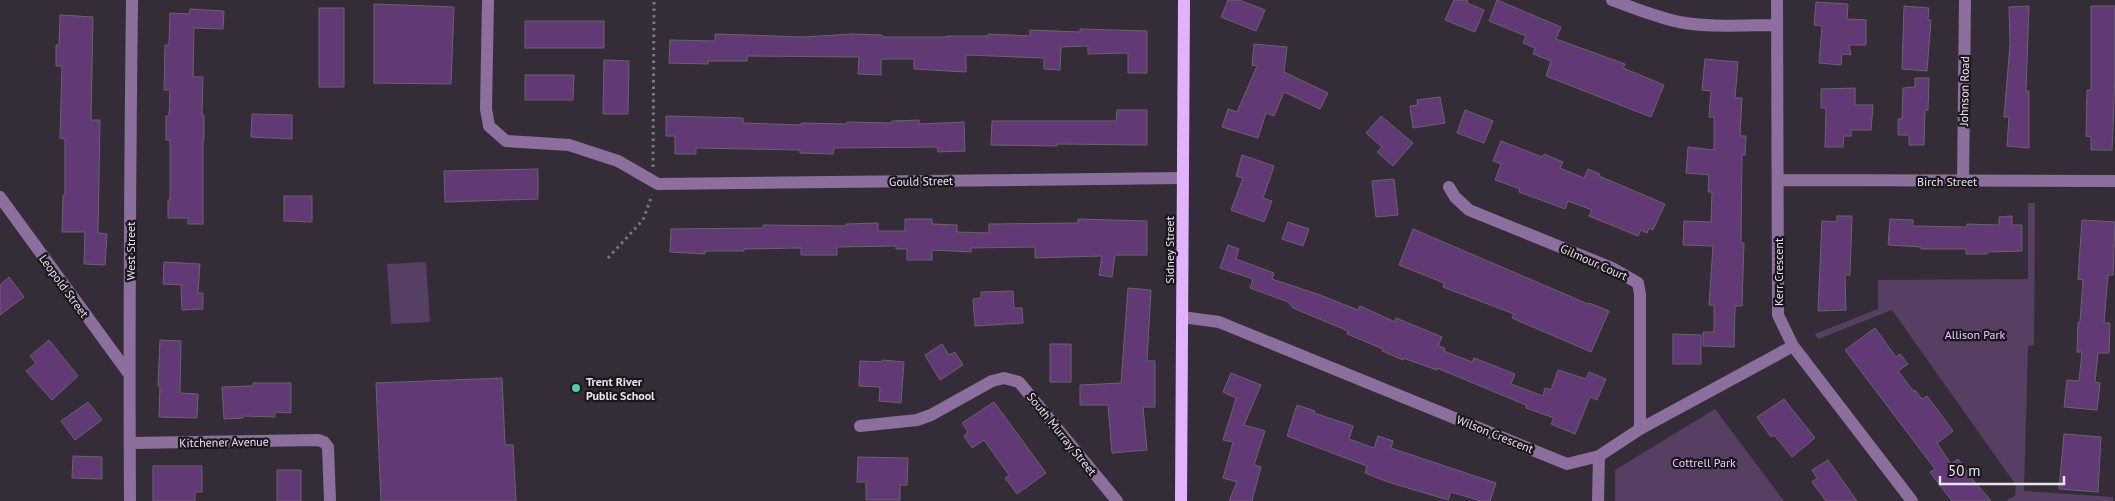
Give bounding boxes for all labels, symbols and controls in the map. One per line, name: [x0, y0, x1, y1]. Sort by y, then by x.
street label: Johnson Road: [1956, 56, 1972, 127]
street label: Gould Street: [889, 173, 953, 189]
street label: Birch Street: [1917, 174, 1977, 189]
street label: Sidney Street: [1162, 216, 1177, 284]
street label: West Street: [123, 222, 138, 280]
street label: Kerr Crescent: [1771, 238, 1786, 306]
street label: Gilmour Court: [1558, 241, 1630, 283]
street label: Leopold Street: [36, 251, 92, 321]
park label: Allison Park: [1945, 327, 2006, 342]
place label: Trent River Public School: [586, 374, 655, 403]
marker: Trent River Public School: [570, 382, 582, 394]
street label: South Murray Street: [1024, 390, 1100, 478]
street label: Wilson Crescent: [1454, 412, 1536, 456]
street label: Kitchener Avenue: [179, 434, 269, 450]
scale bar: [1940, 454, 2064, 486]
park label: Cottrell Park: [1672, 455, 1736, 470]
text: 50 m: [1948, 461, 1981, 480]

